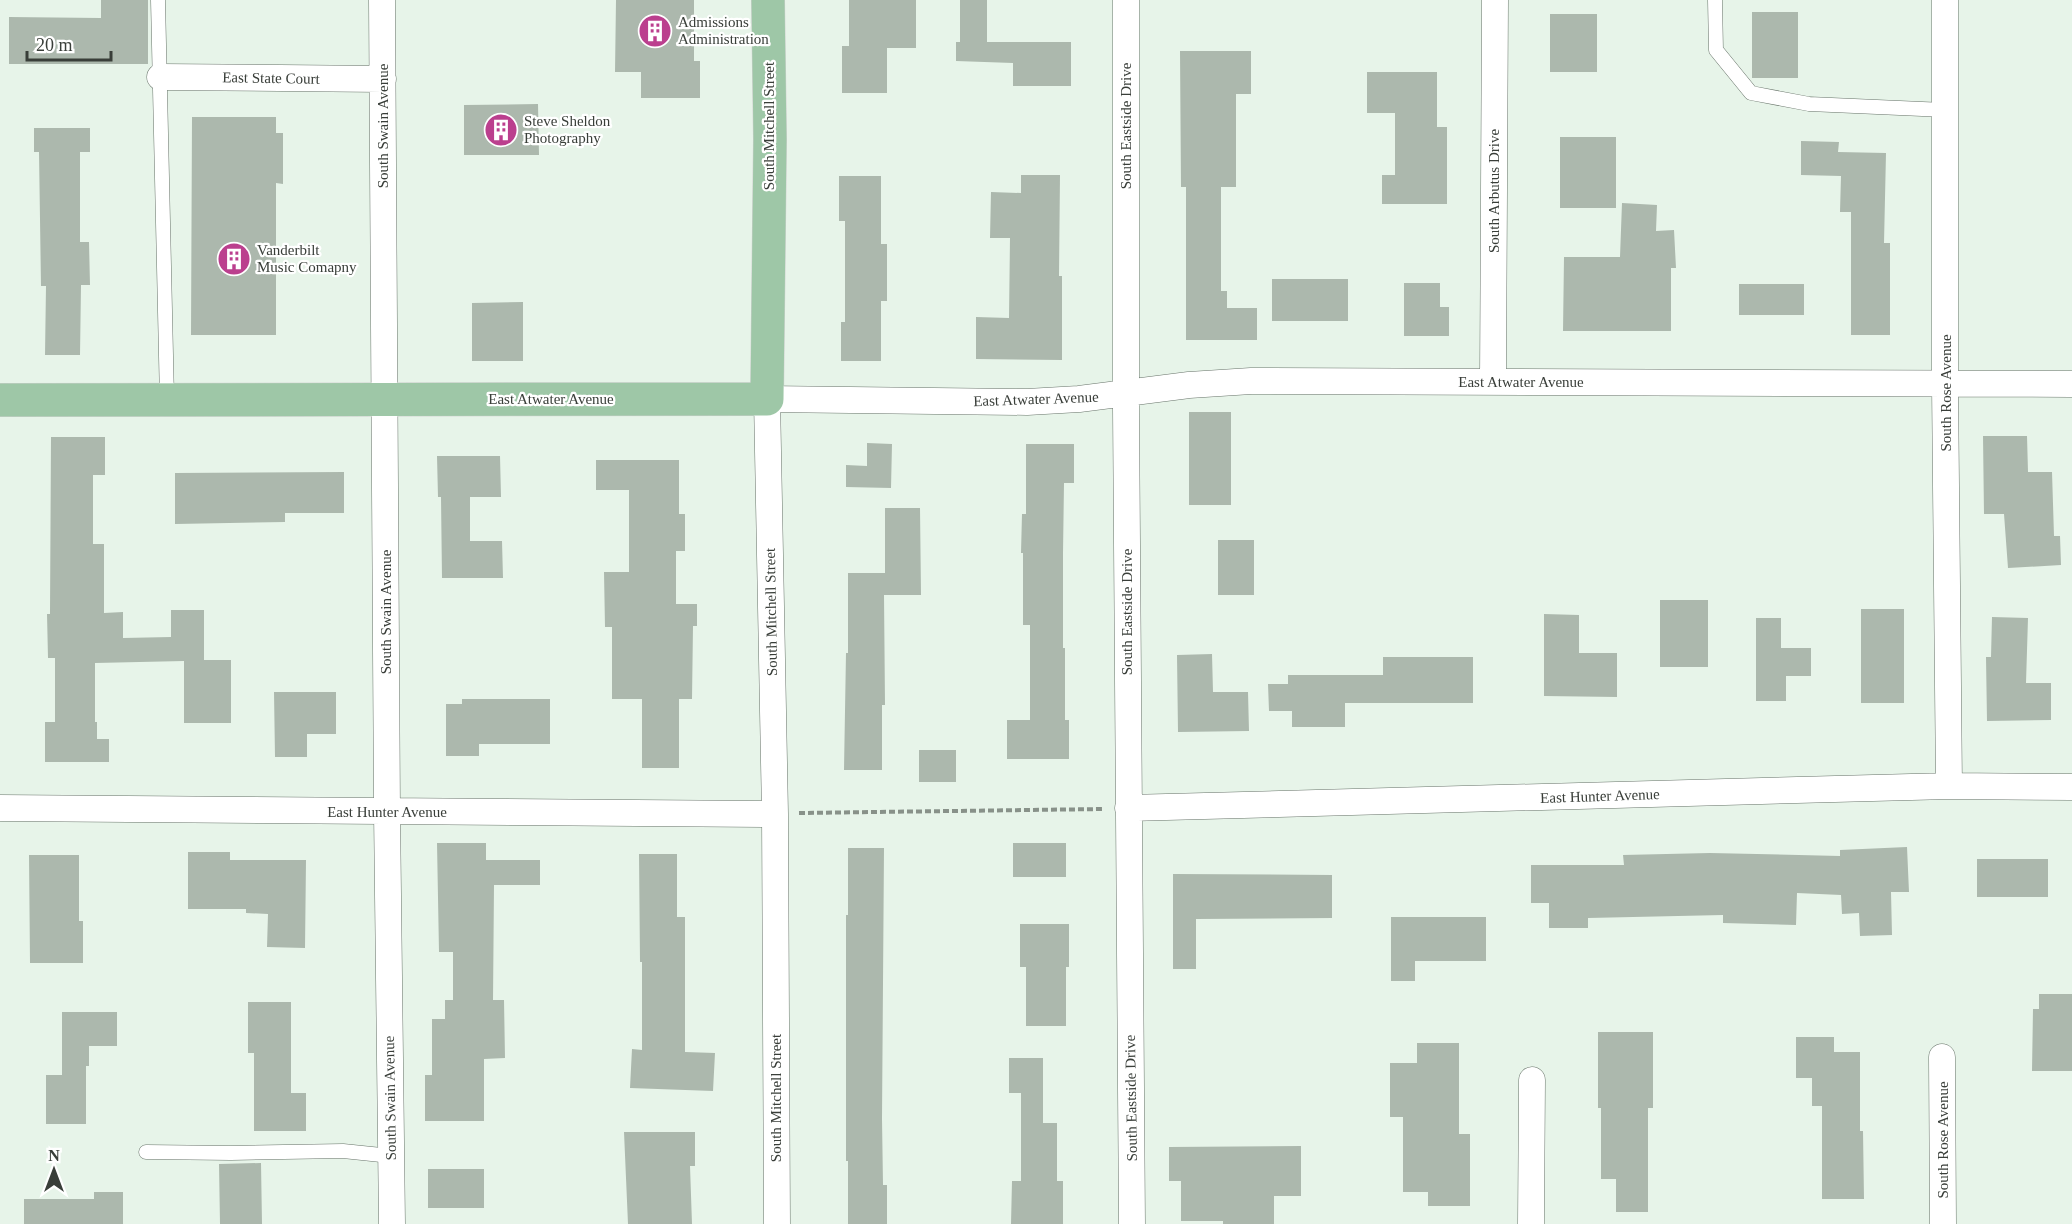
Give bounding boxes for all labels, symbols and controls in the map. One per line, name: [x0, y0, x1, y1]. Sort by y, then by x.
building icon: Admissions Administration: [637, 13, 673, 49]
place label: Admissions Administration: [678, 14, 769, 47]
scale bar: [27, 24, 111, 62]
text: 20 m: [36, 35, 73, 55]
street label: South Mitchell Street: [761, 61, 777, 190]
street label: South Eastside Drive: [1118, 62, 1134, 189]
street label: South Swain Avenue: [375, 63, 391, 188]
street label: East State Court: [222, 69, 321, 87]
building icon: Steve Sheldon Photography: [483, 112, 519, 148]
place label: Steve Sheldon Photography: [524, 113, 611, 146]
street label: South Arbutus Drive: [1486, 129, 1502, 253]
building icon: Vanderbilt Music Comapny: [216, 241, 252, 277]
place label: Vanderbilt Music Comapny: [257, 242, 357, 275]
street label: South Rose Avenue: [1938, 334, 1954, 452]
street label: East Atwater Avenue: [1458, 374, 1584, 390]
street label: East Atwater Avenue: [973, 389, 1099, 409]
street label: East Atwater Avenue: [488, 391, 614, 407]
street label: South Mitchell Street: [762, 547, 780, 676]
street label: South Eastside Drive: [1119, 548, 1135, 675]
street label: South Swain Avenue: [378, 549, 394, 674]
street label: East Hunter Avenue: [1540, 786, 1660, 806]
street label: East Hunter Avenue: [327, 804, 447, 820]
street label: South Mitchell Street: [768, 1033, 784, 1162]
street label: South Eastside Drive: [1122, 1034, 1140, 1161]
street label: South Swain Avenue: [381, 1035, 399, 1160]
street label: South Rose Avenue: [1935, 1081, 1951, 1199]
north arrow: [24, 1140, 84, 1200]
text: N: [48, 1147, 60, 1164]

